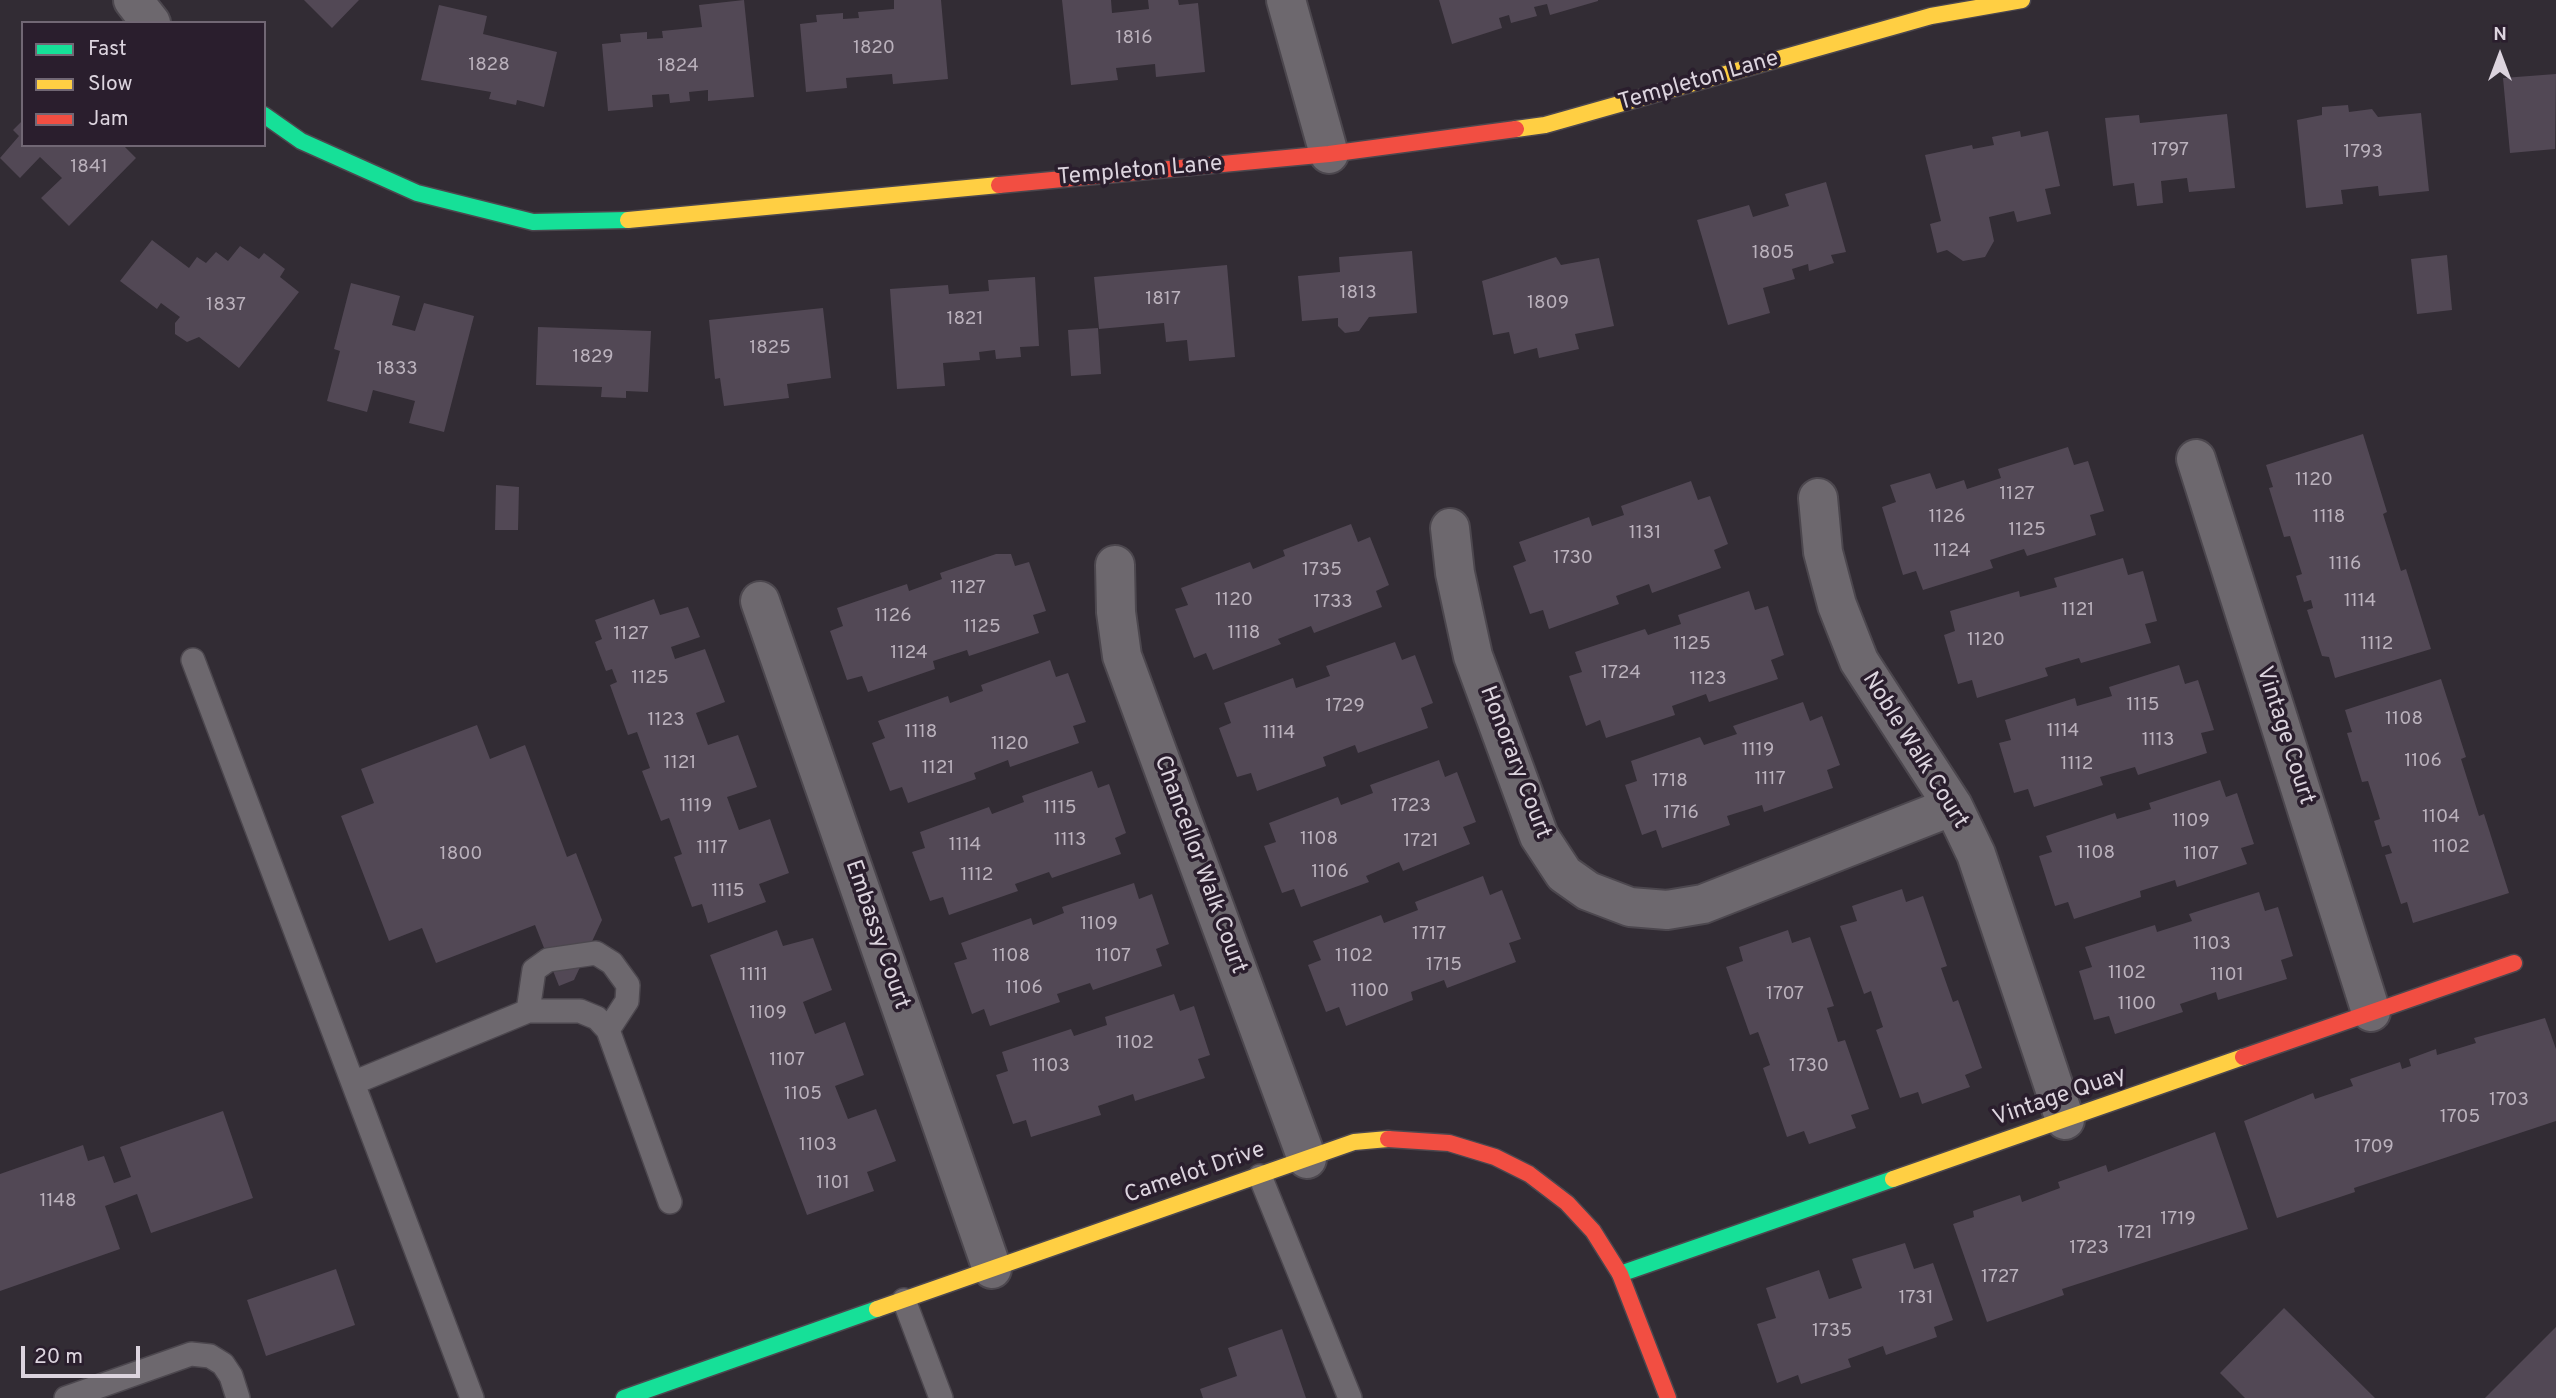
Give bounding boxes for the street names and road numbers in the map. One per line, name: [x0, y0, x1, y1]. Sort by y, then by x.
street label: Templeton Lane: [1616, 46, 1782, 118]
street label: Templeton Lane: [1056, 151, 1224, 193]
street label: Vintage Court: [2249, 663, 2319, 809]
street label: Noble Walk Court: [1855, 668, 1973, 834]
street label: Honorary Court: [1472, 683, 1556, 843]
street label: Chancellor Walk Court: [1147, 752, 1251, 978]
street label: Embassy Court: [838, 857, 914, 1013]
street label: Vintage Quay: [1990, 1062, 2130, 1134]
street label: Camelot Drive: [1121, 1137, 1269, 1211]

